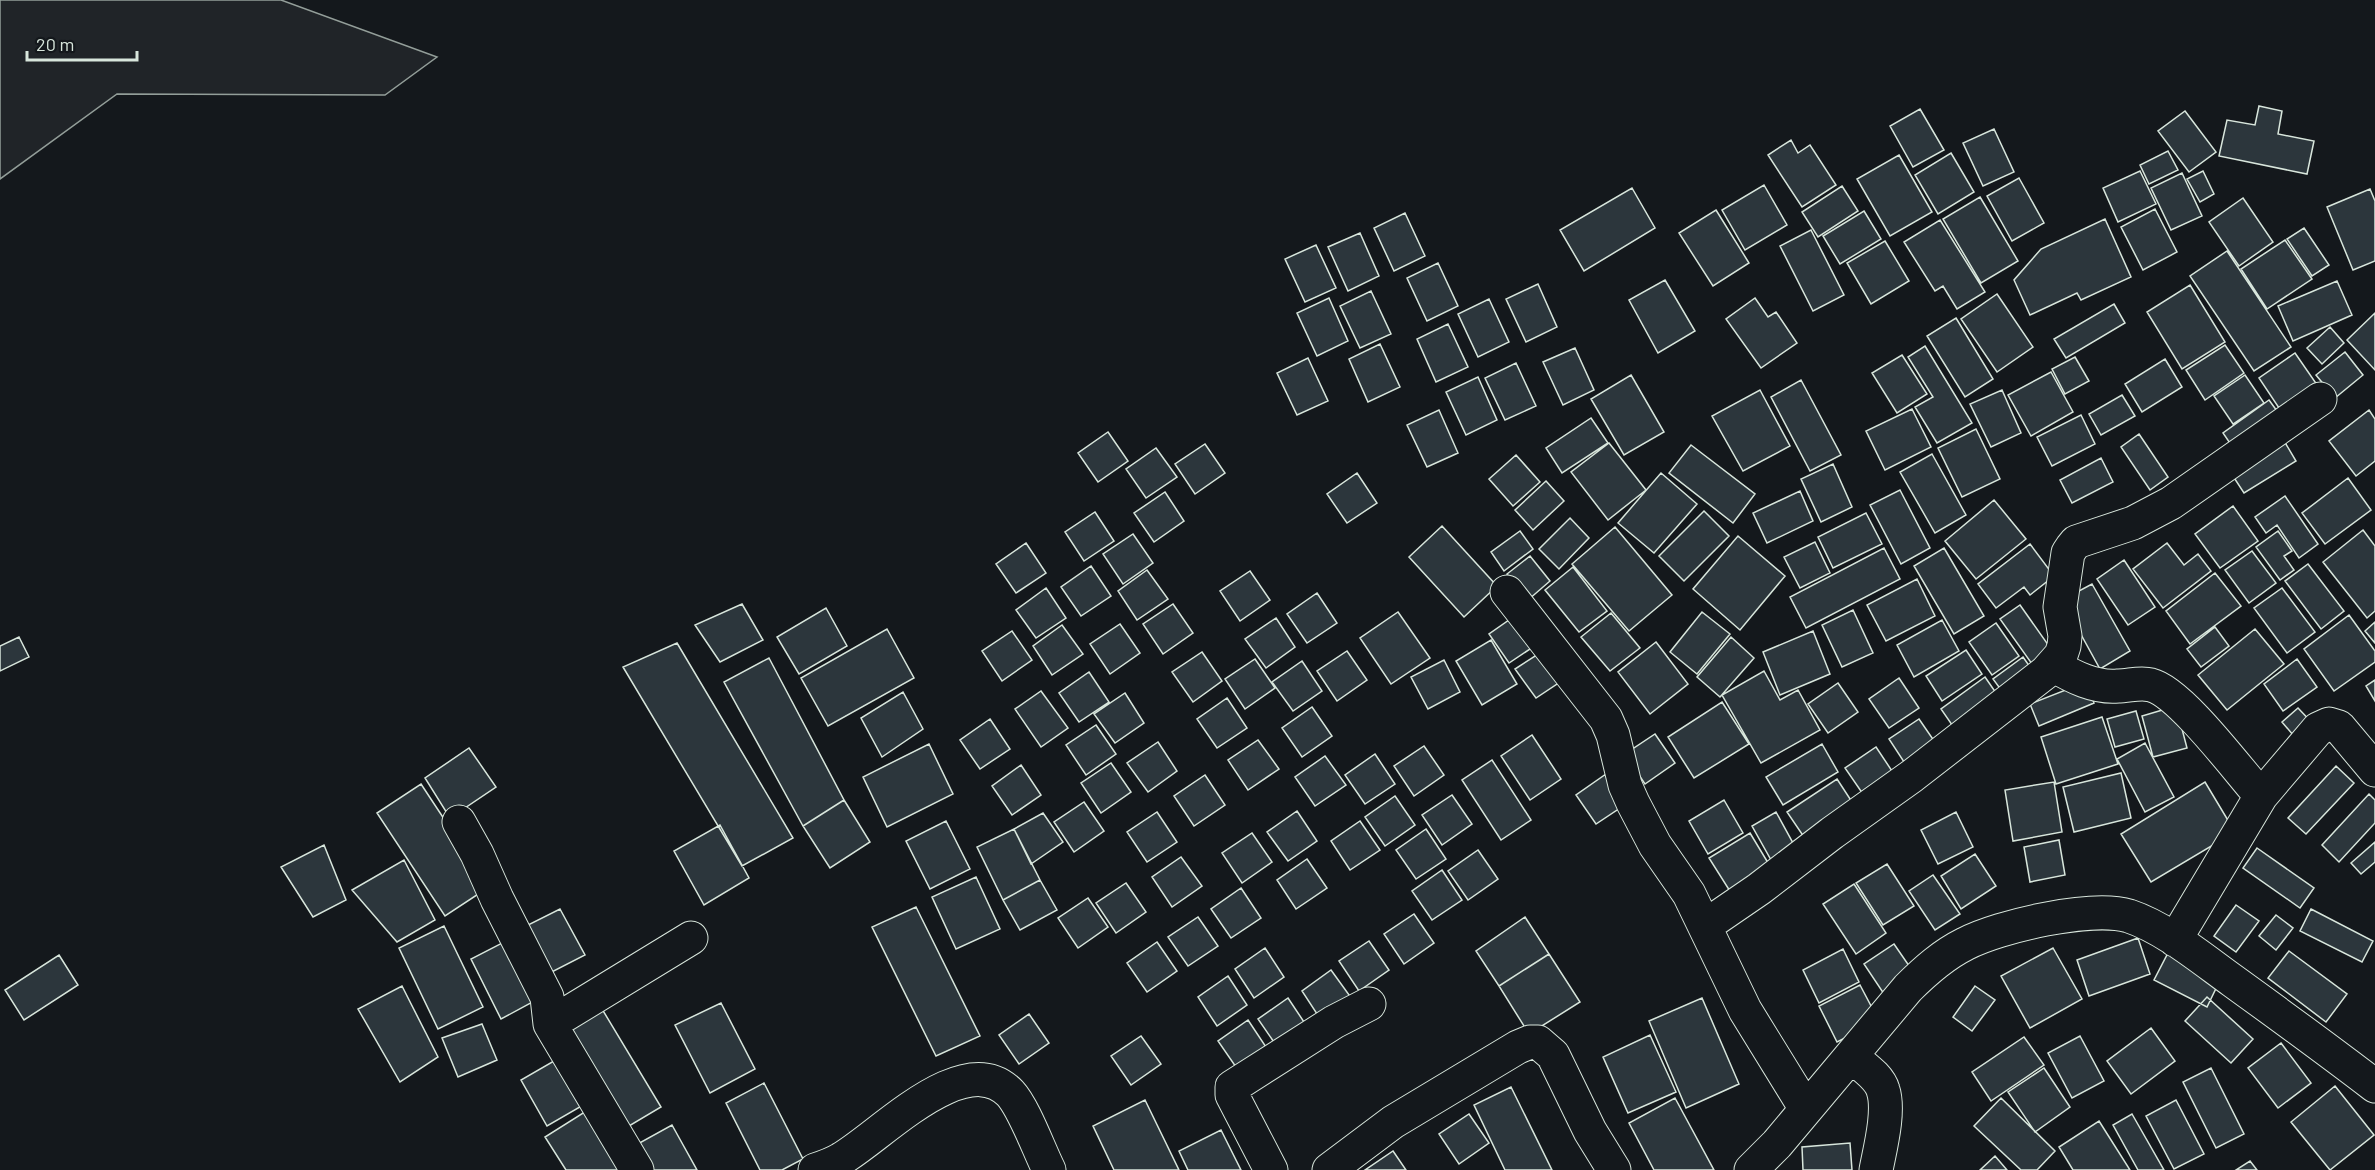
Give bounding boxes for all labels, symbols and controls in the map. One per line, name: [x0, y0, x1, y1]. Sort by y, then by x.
scale bar: [27, 24, 136, 62]
text: 20 m: [36, 33, 74, 55]

